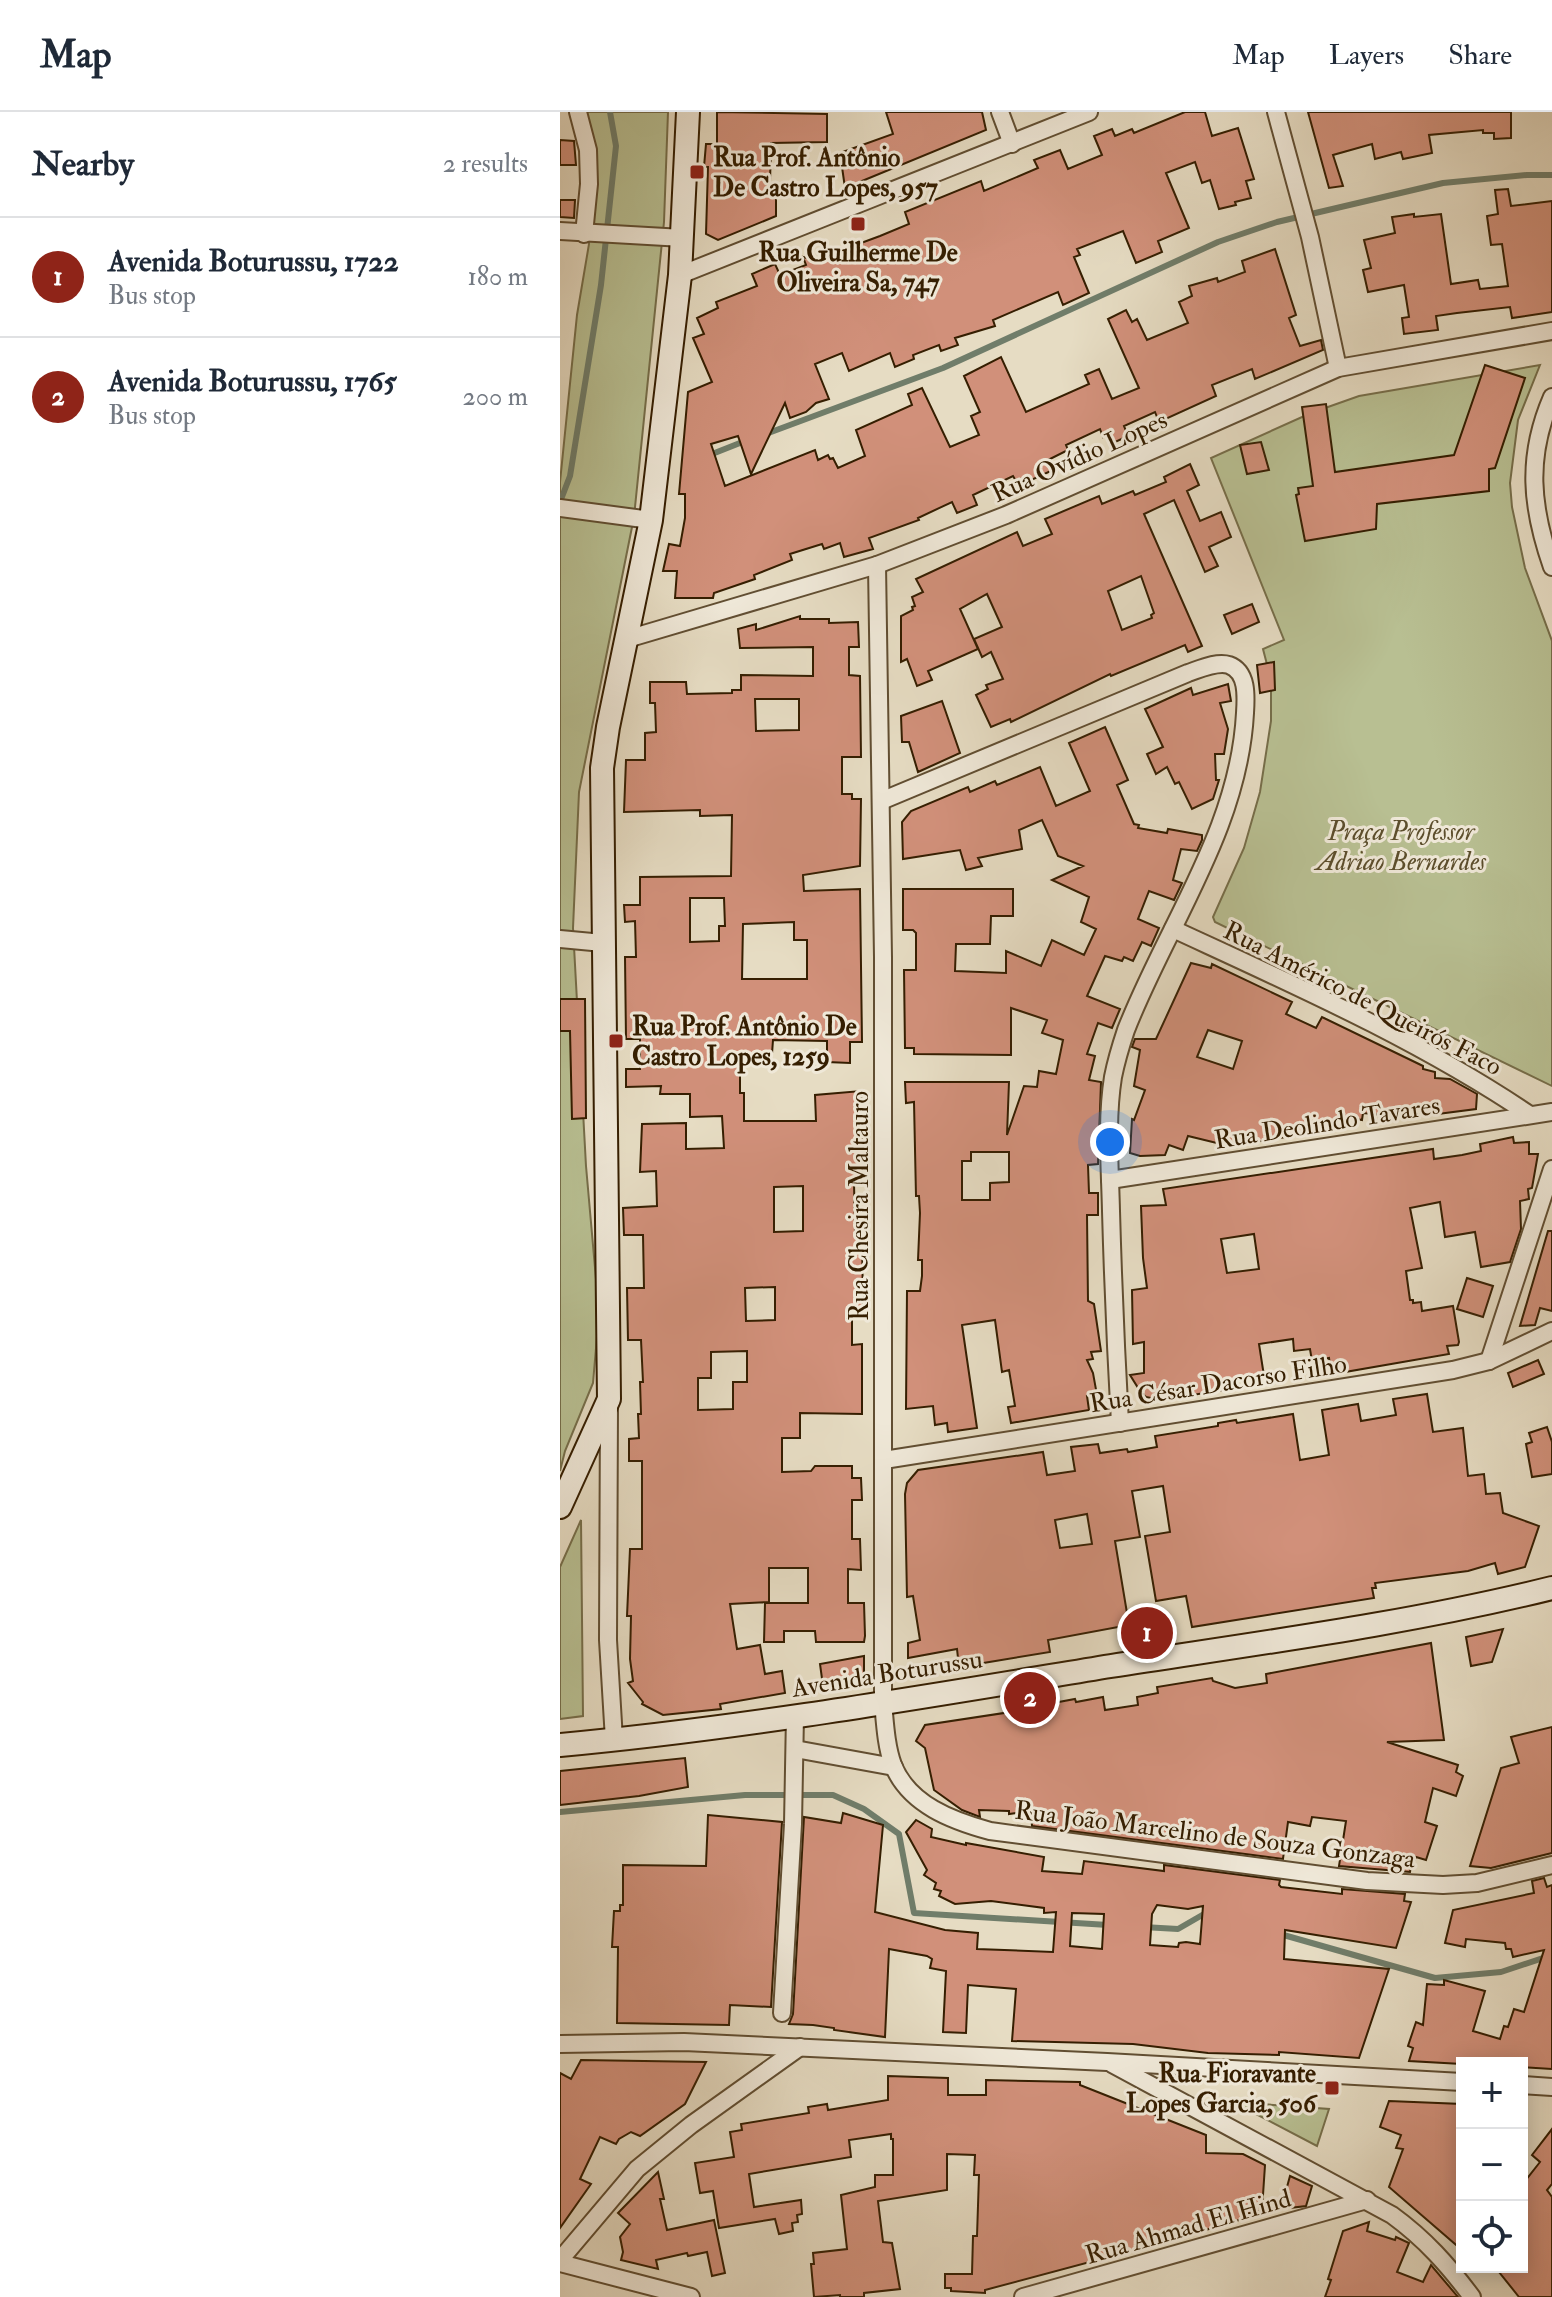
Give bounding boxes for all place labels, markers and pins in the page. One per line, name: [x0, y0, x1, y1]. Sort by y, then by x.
place label: Rua Prof. Antônio De Castro Lopes, 957: [713, 142, 938, 205]
marker: Rua Prof. Antônio De Castro Lopes, 957: [688, 163, 706, 181]
marker: Rua Guilherme De Oliveira Sa, 747: [849, 215, 867, 233]
place label: Rua Guilherme De Oliveira Sa, 747: [758, 237, 958, 299]
place label: Rua Prof. Antônio De Castro Lopes, 1259: [632, 1011, 857, 1074]
marker: Rua Prof. Antônio De Castro Lopes, 1259: [607, 1032, 625, 1050]
pin: 1: [1121, 1603, 1173, 1663]
pin: 2: [1004, 1668, 1056, 1728]
place label: Rua Fioravante Lopes Garcia, 506: [1126, 2058, 1318, 2121]
marker: Rua Fioravante Lopes Garcia, 506: [1323, 2079, 1341, 2097]

